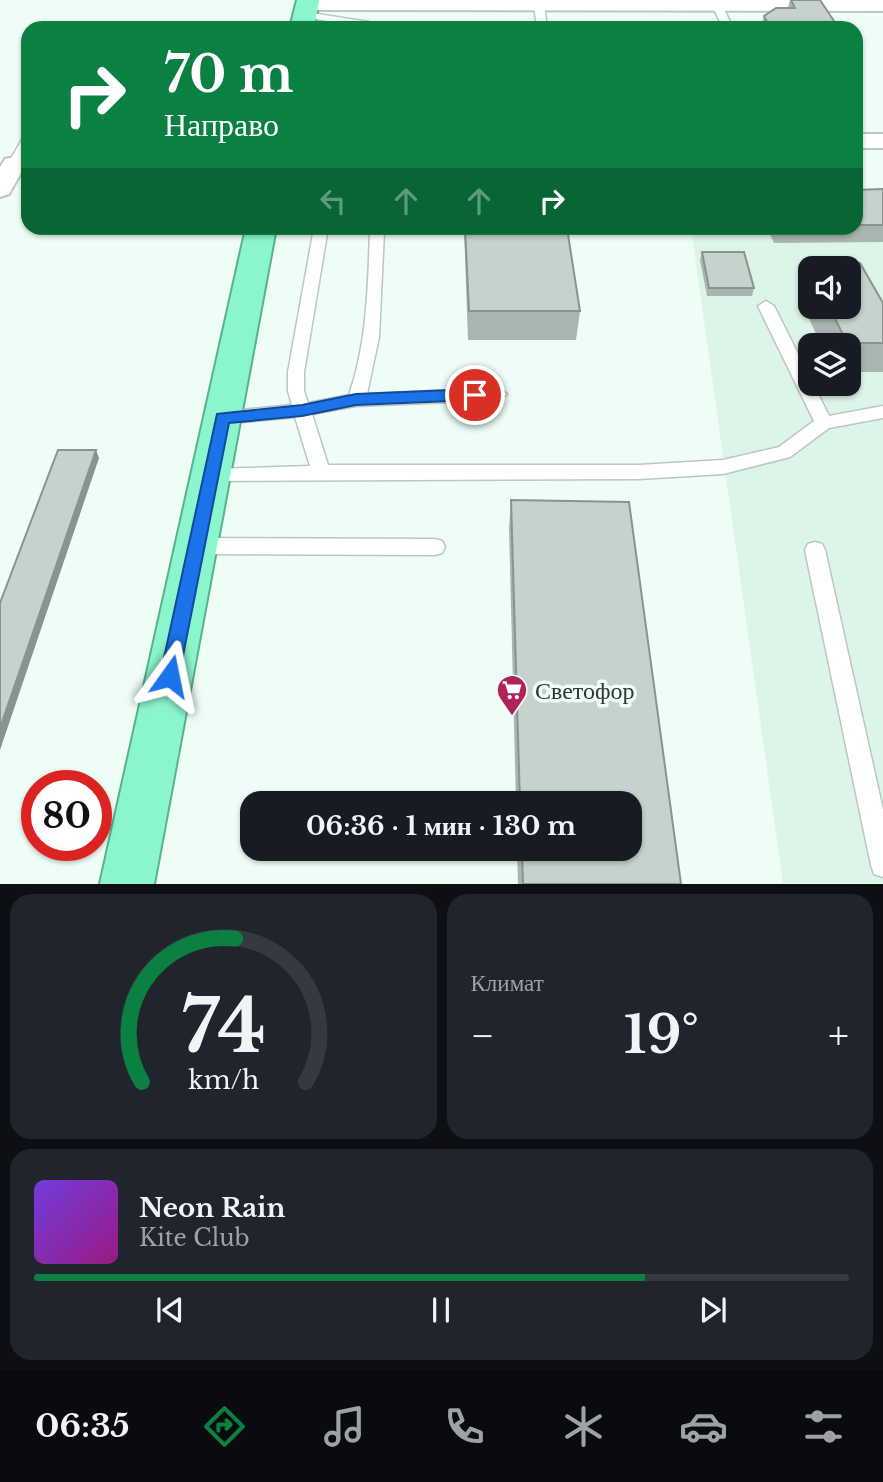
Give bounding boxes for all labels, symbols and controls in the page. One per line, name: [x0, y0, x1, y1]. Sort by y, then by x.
text: 70 m: [164, 44, 294, 105]
icon: right: [49, 49, 140, 140]
text: Направо: [164, 105, 279, 145]
icon: left: [314, 182, 352, 220]
icon: ahead: [387, 182, 425, 220]
icon: ahead: [460, 182, 498, 220]
icon: right: [533, 182, 571, 220]
map controls: [798, 256, 861, 396]
button: sound: [798, 256, 861, 319]
button: layers: [798, 333, 861, 396]
pin: [445, 365, 505, 425]
icon: arrive: [456, 376, 494, 414]
position arrow: [133, 639, 207, 713]
supermarket icon: Светофор: [495, 673, 529, 717]
place label: Светофор: [535, 676, 635, 705]
speed limit sign: 80: [21, 770, 112, 861]
text: 06:36 · 1 мин · 130 m: [306, 810, 576, 842]
text: Климат: [471, 969, 544, 997]
text: 74: [181, 982, 266, 1073]
text: 19°: [624, 1003, 699, 1067]
text: −: [471, 1012, 495, 1059]
text: +: [828, 1012, 849, 1059]
text: km/h: [188, 1065, 259, 1096]
text: Neon Rain: [139, 1192, 285, 1224]
text: Kite Club: [139, 1224, 250, 1252]
icon: previous: [151, 1291, 189, 1329]
icon: pause: [422, 1291, 460, 1329]
icon: next: [694, 1291, 732, 1329]
icon: directions: [200, 1402, 249, 1451]
icon: music: [320, 1402, 369, 1451]
icon: phone: [440, 1402, 489, 1451]
icon: climate: [559, 1402, 608, 1451]
icon: car: [679, 1402, 728, 1451]
icon: filters: [799, 1402, 848, 1451]
text: 06:35: [35, 1406, 130, 1446]

